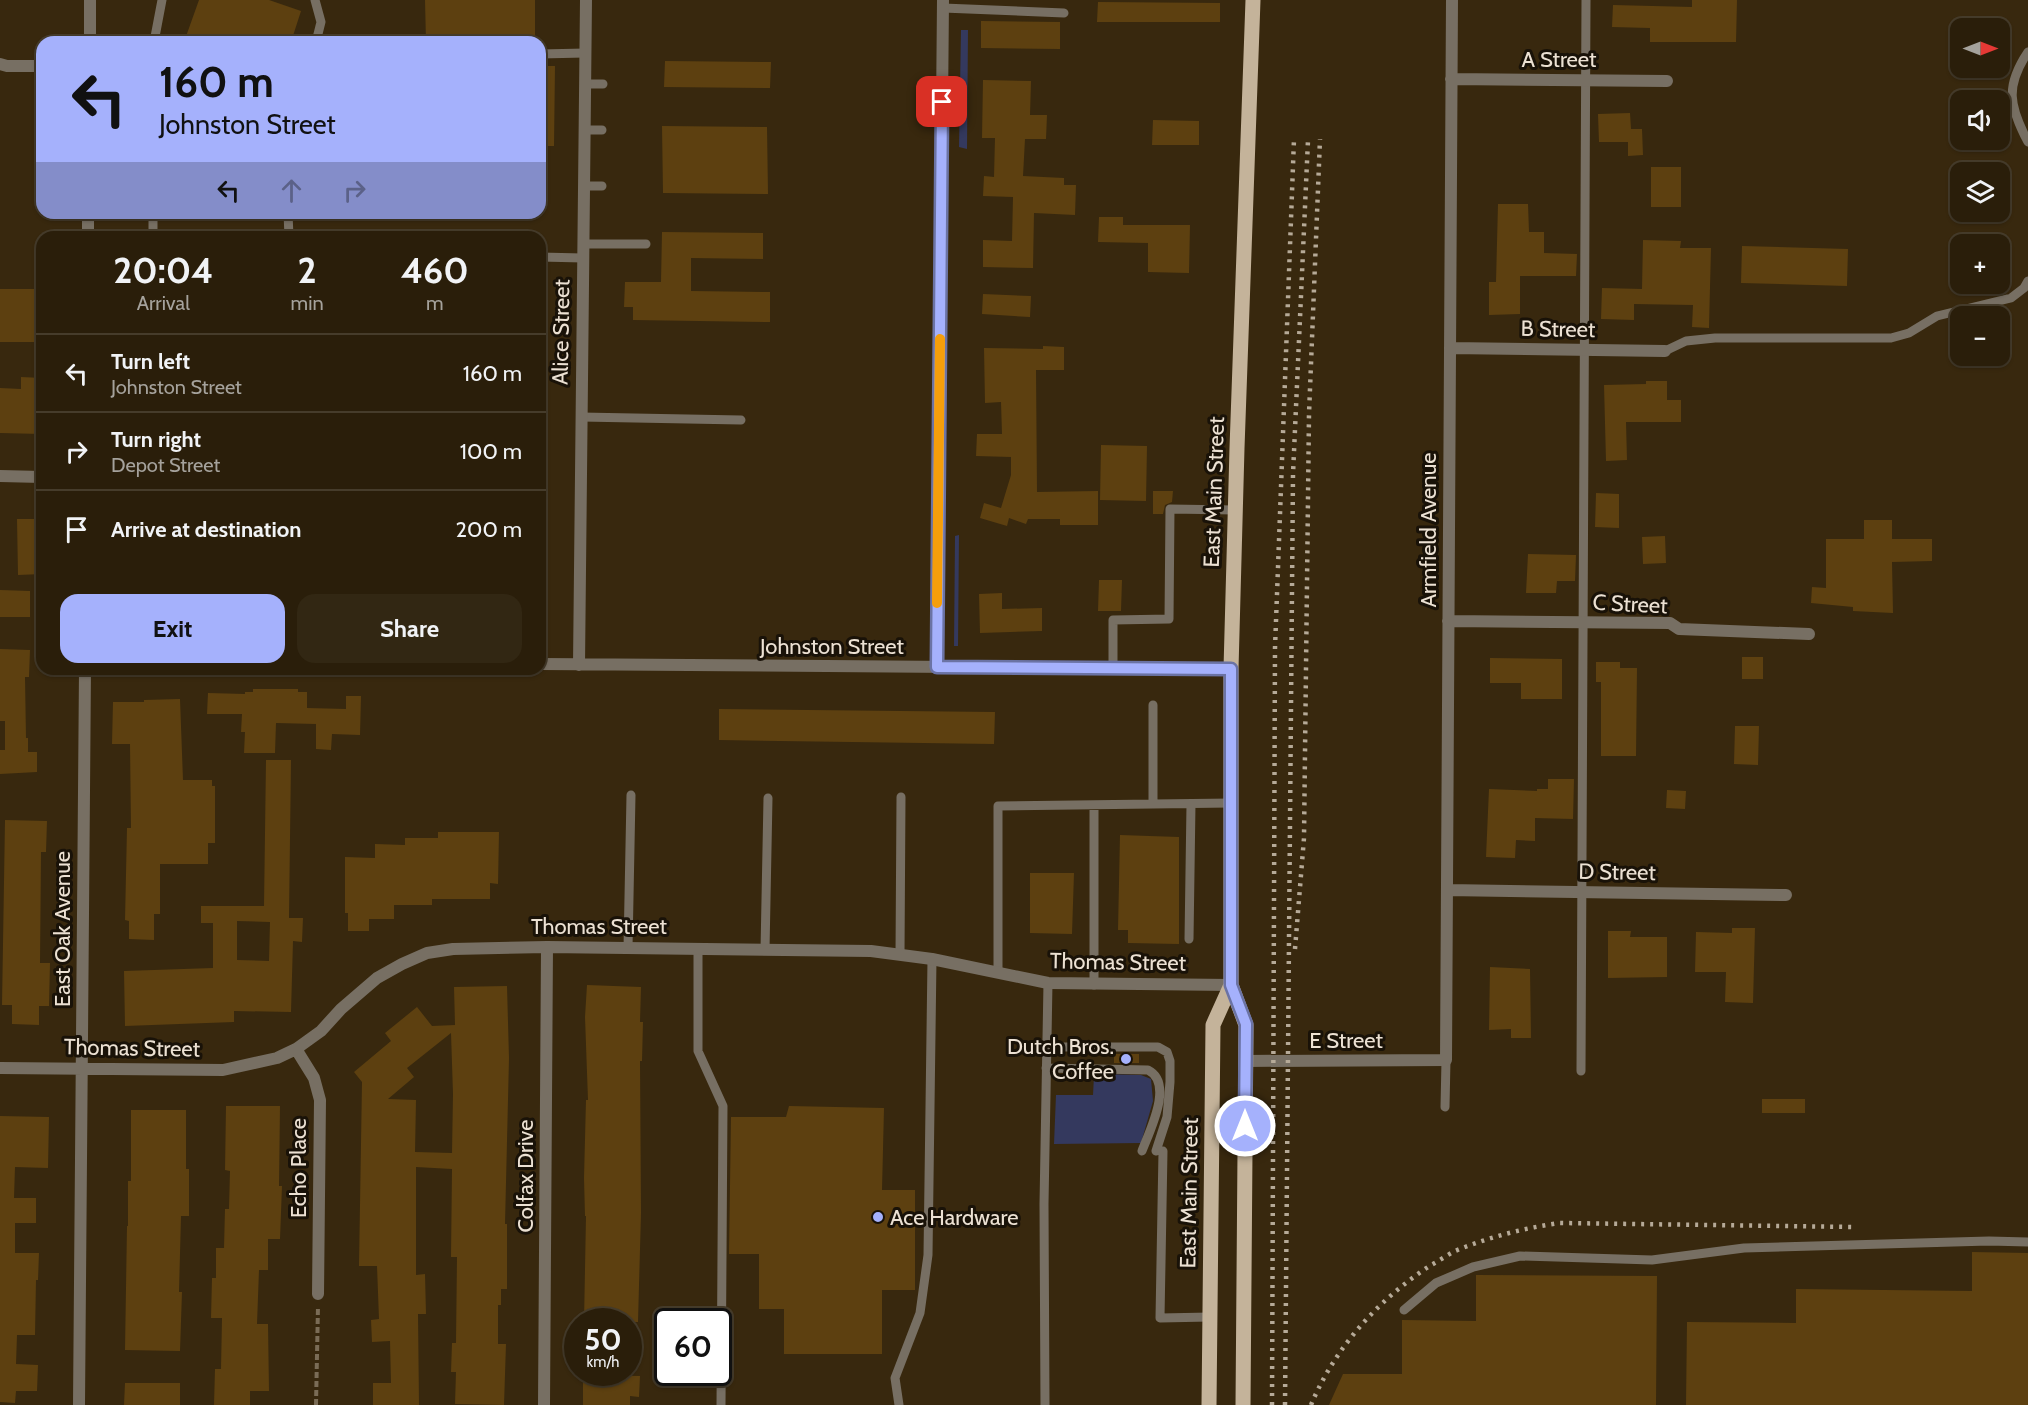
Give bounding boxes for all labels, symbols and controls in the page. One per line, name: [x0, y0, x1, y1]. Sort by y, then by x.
north arrow: [1950, 18, 2010, 78]
map controls: [1950, 18, 2010, 366]
street label: A Street: [1521, 46, 1597, 73]
text: 160 m: [159, 56, 274, 108]
icon: left: [60, 60, 138, 138]
pin: [916, 76, 967, 127]
icon: arrive: [925, 85, 958, 118]
button: sound: [1950, 90, 2010, 150]
text: Johnston Street: [159, 108, 336, 141]
button: layers: [1950, 162, 2010, 222]
icon: left: [212, 174, 245, 207]
icon: ahead: [275, 174, 308, 207]
icon: right: [338, 174, 371, 207]
button: +: [1950, 234, 2010, 294]
text: 20:04: [113, 248, 213, 292]
text: 2: [298, 248, 317, 292]
text: 460: [401, 248, 469, 292]
street label: Alice Street: [547, 278, 575, 385]
text: Arrival: [137, 291, 190, 315]
text: min: [291, 291, 324, 315]
text: m: [426, 291, 444, 315]
button: −: [1950, 306, 2010, 366]
street label: B Street: [1520, 315, 1596, 343]
text: Turn left: [111, 348, 190, 375]
icon: left: [60, 357, 93, 390]
text: 160 m: [463, 360, 522, 387]
text: Johnston Street: [111, 375, 242, 399]
street label: East Main Street: [1198, 416, 1230, 568]
text: Turn right: [111, 426, 201, 453]
icon: right: [60, 435, 93, 468]
text: 100 m: [460, 438, 522, 465]
text: Depot Street: [111, 453, 220, 477]
street label: Armfield Avenue: [1415, 453, 1442, 607]
icon: arrive: [60, 513, 93, 546]
text: Arrive at destination: [111, 516, 301, 543]
text: 200 m: [456, 516, 522, 543]
street label: C Street: [1592, 589, 1669, 619]
button: Exit: [60, 594, 285, 663]
button: Share: [297, 594, 522, 663]
street label: Johnston Street: [759, 633, 905, 660]
street label: East Oak Avenue: [49, 851, 76, 1007]
street label: D Street: [1578, 858, 1657, 886]
street label: Thomas Street: [531, 913, 668, 940]
street label: Thomas Street: [1050, 947, 1187, 977]
street label: E Street: [1309, 1027, 1383, 1054]
street label: Thomas Street: [64, 1033, 201, 1063]
place label: Dutch Bros. Coffee: [1007, 1033, 1114, 1085]
marker: Dutch Bros. Coffee: [1119, 1052, 1133, 1066]
position arrow: [1213, 1094, 1277, 1158]
street label: East Main Street: [1174, 1117, 1204, 1269]
street label: Echo Place: [285, 1118, 312, 1218]
street label: Colfax Drive: [512, 1120, 539, 1233]
place label: Ace Hardware: [890, 1204, 1018, 1231]
marker: Ace Hardware: [871, 1210, 885, 1224]
speed limit sign: 60: [654, 1308, 732, 1386]
text: 50: [584, 1321, 622, 1358]
text: km/h: [587, 1353, 619, 1371]

